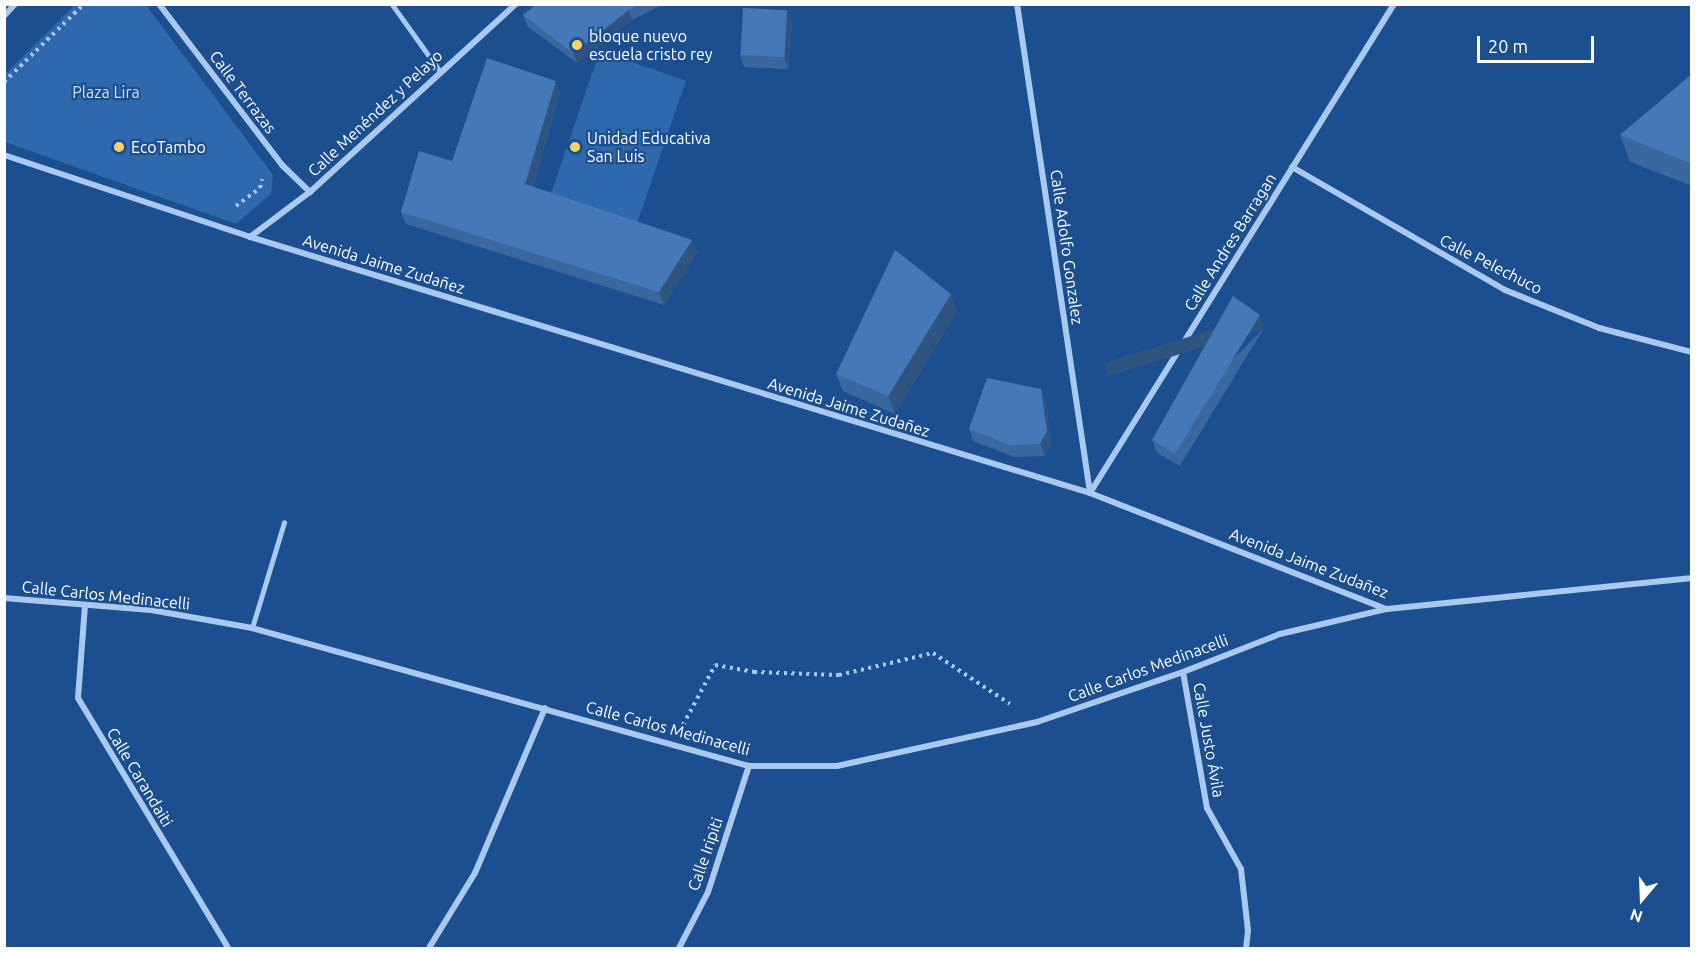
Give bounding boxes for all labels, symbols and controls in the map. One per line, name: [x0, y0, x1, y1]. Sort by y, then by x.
scale bar: [1480, 24, 1597, 62]
place label: bloque nuevo escuela cristo rey: [589, 26, 713, 64]
text: 20 m: [1488, 36, 1528, 56]
marker: bloque nuevo escuela cristo rey: [570, 38, 584, 52]
street label: Calle Menéndez y Pelayo: [304, 46, 446, 180]
street label: Calle Terrazas: [206, 47, 280, 137]
park label: Plaza Lira: [72, 82, 140, 102]
place label: Unidad Educativa San Luis: [587, 128, 711, 166]
place label: EcoTambo: [131, 137, 206, 157]
marker: EcoTambo: [112, 140, 126, 154]
marker: Unidad Educativa San Luis: [568, 140, 582, 154]
street label: Calle Adolfo Gonzalez: [1047, 168, 1087, 326]
street label: Calle Andres Barragan: [1180, 170, 1280, 314]
street label: Avenida Jaime Zudañez: [301, 230, 467, 298]
street label: Calle Pelechuco: [1437, 230, 1545, 298]
street label: Avenida Jaime Zudañez: [766, 373, 932, 441]
street label: Avenida Jaime Zudañez: [1227, 524, 1391, 602]
street label: Calle Carlos Medinacelli: [21, 577, 191, 613]
street label: Calle Carlos Medinacelli: [1065, 630, 1231, 706]
street label: Calle Justo Ávila: [1189, 681, 1229, 799]
street label: Calle Carlos Medinacelli: [584, 697, 752, 759]
street label: Calle Carandaiti: [103, 724, 177, 830]
street label: Calle Iripiti: [683, 815, 727, 893]
north arrow: [1612, 869, 1672, 929]
text: N: [1628, 906, 1645, 926]

